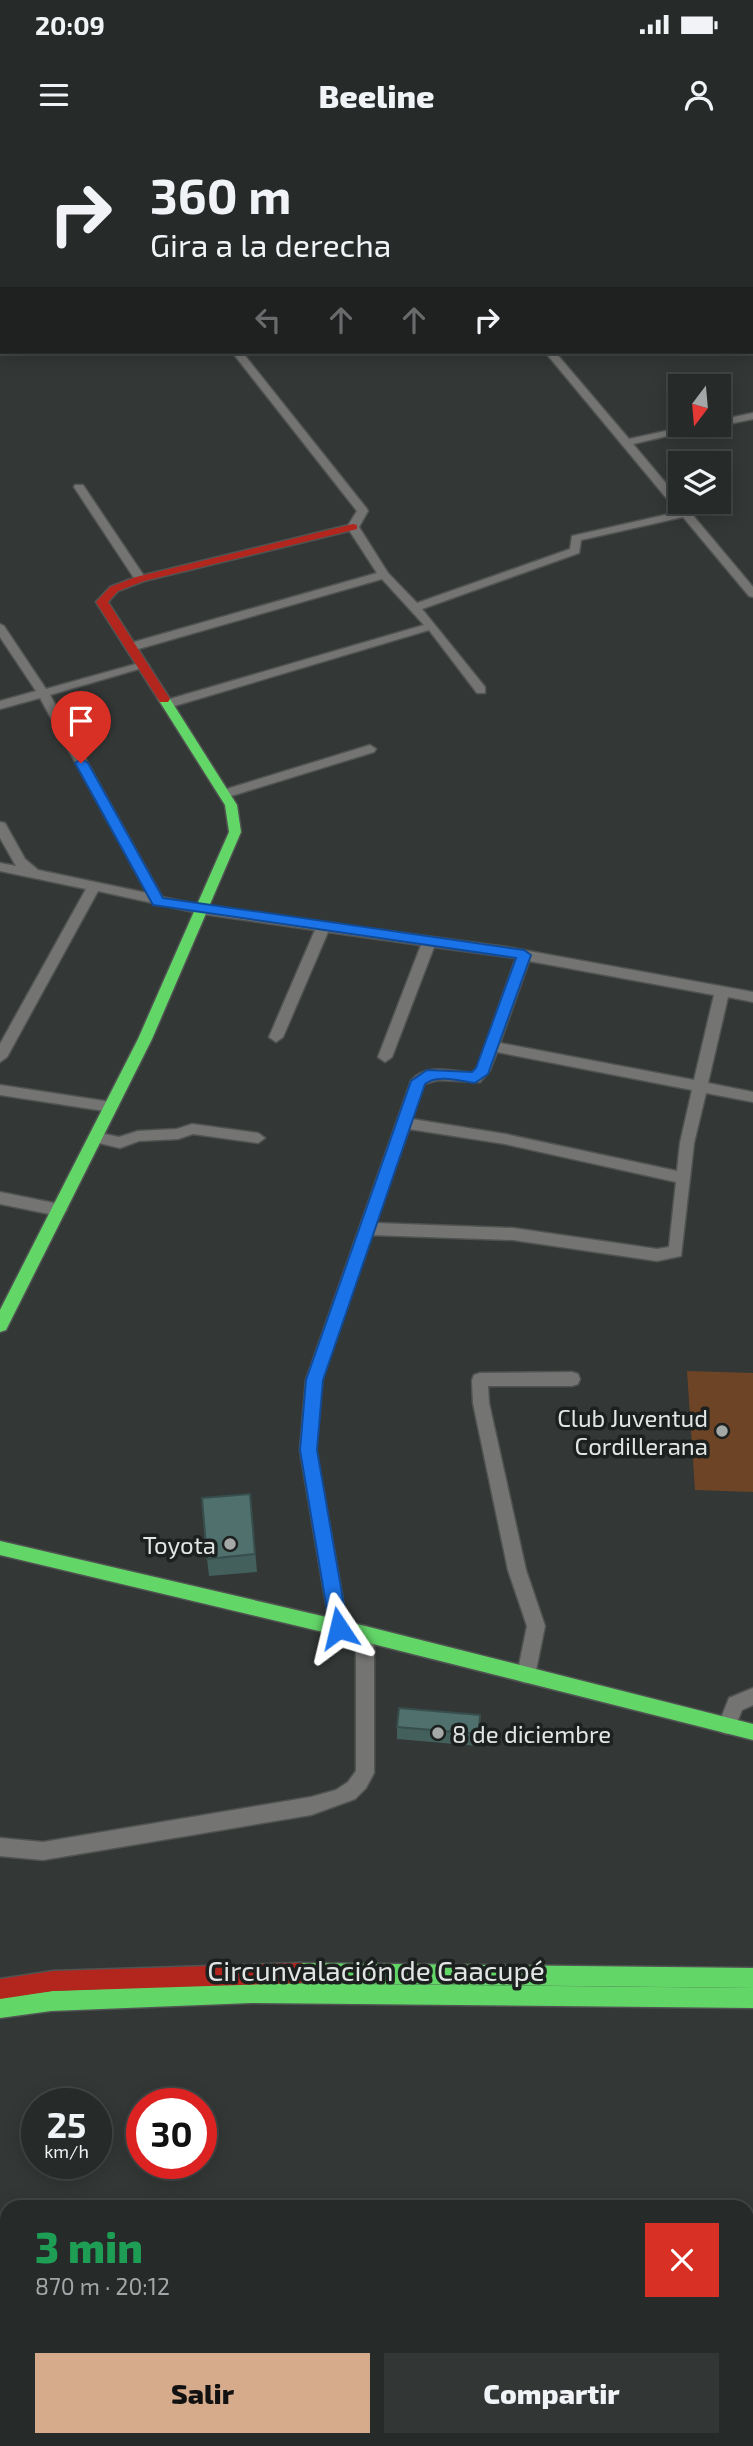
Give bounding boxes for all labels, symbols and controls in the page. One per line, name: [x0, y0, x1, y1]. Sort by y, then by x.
text: 20:09: [35, 9, 105, 40]
icon: menu: [35, 76, 73, 114]
text: Beeline: [318, 76, 435, 114]
icon: person: [680, 76, 718, 114]
text: 360 m: [150, 165, 291, 224]
icon: right: [35, 168, 126, 259]
text: Gira a la derecha: [150, 225, 391, 263]
icon: left: [249, 301, 287, 339]
icon: ahead: [322, 301, 360, 339]
icon: ahead: [395, 301, 433, 339]
icon: right: [468, 301, 506, 339]
north arrow: [668, 374, 732, 438]
map controls: [668, 374, 731, 514]
button: layers: [668, 451, 731, 514]
pin: [51, 691, 111, 763]
icon: arrive: [62, 702, 100, 740]
place label: Club Juventud Cordillerana: [557, 1403, 708, 1460]
marker: Club Juventud Cordillerana: [714, 1423, 730, 1439]
place label: Toyota: [143, 1530, 216, 1559]
marker: Toyota: [222, 1536, 238, 1552]
position arrow: [302, 1591, 376, 1665]
place label: 8 de diciembre: [452, 1719, 611, 1748]
marker: 8 de diciembre: [430, 1725, 446, 1741]
street label: Circunvalación de Caacupé: [207, 1953, 545, 1987]
speed limit sign: 30: [126, 2088, 217, 2179]
text: 25: [47, 2103, 86, 2145]
text: km/h: [44, 2140, 89, 2162]
text: 3 min: [35, 2221, 143, 2271]
button: close: [645, 2223, 719, 2297]
text: 870 m · 20:12: [35, 2272, 170, 2300]
button: Salir: [35, 2353, 370, 2433]
button: Compartir: [384, 2353, 719, 2433]

